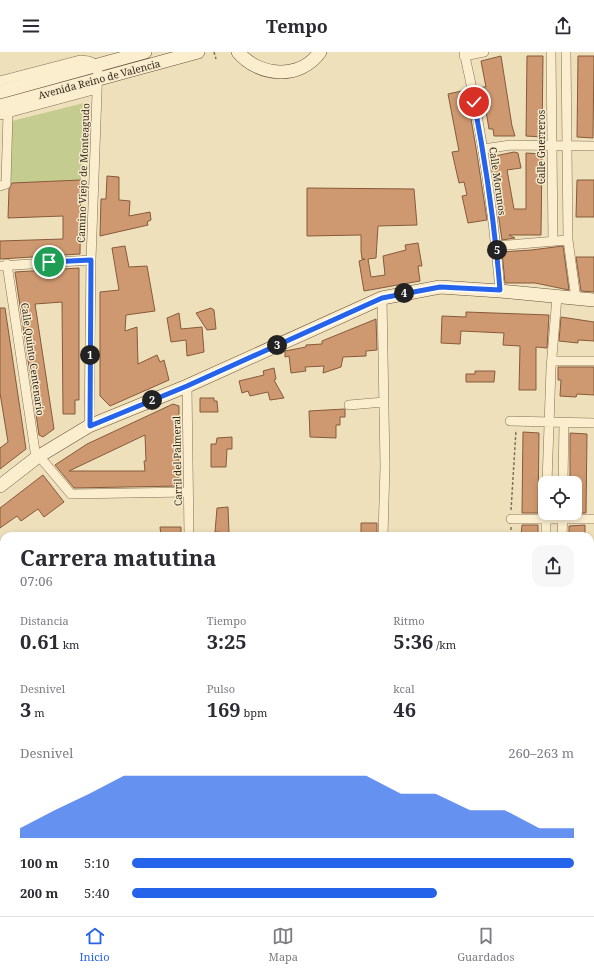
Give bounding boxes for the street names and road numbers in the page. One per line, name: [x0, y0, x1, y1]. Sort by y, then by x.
street label: Avenida Reino de Valencia: [36, 56, 162, 102]
street label: Camino Viejo de Monteagudo: [74, 103, 92, 243]
street label: Calle Guerreros: [534, 109, 548, 184]
street label: Calle Morunos: [486, 146, 510, 217]
street label: Calle Quinto Centenario: [18, 302, 48, 417]
street label: Carril del Palmeral: [169, 416, 185, 506]

